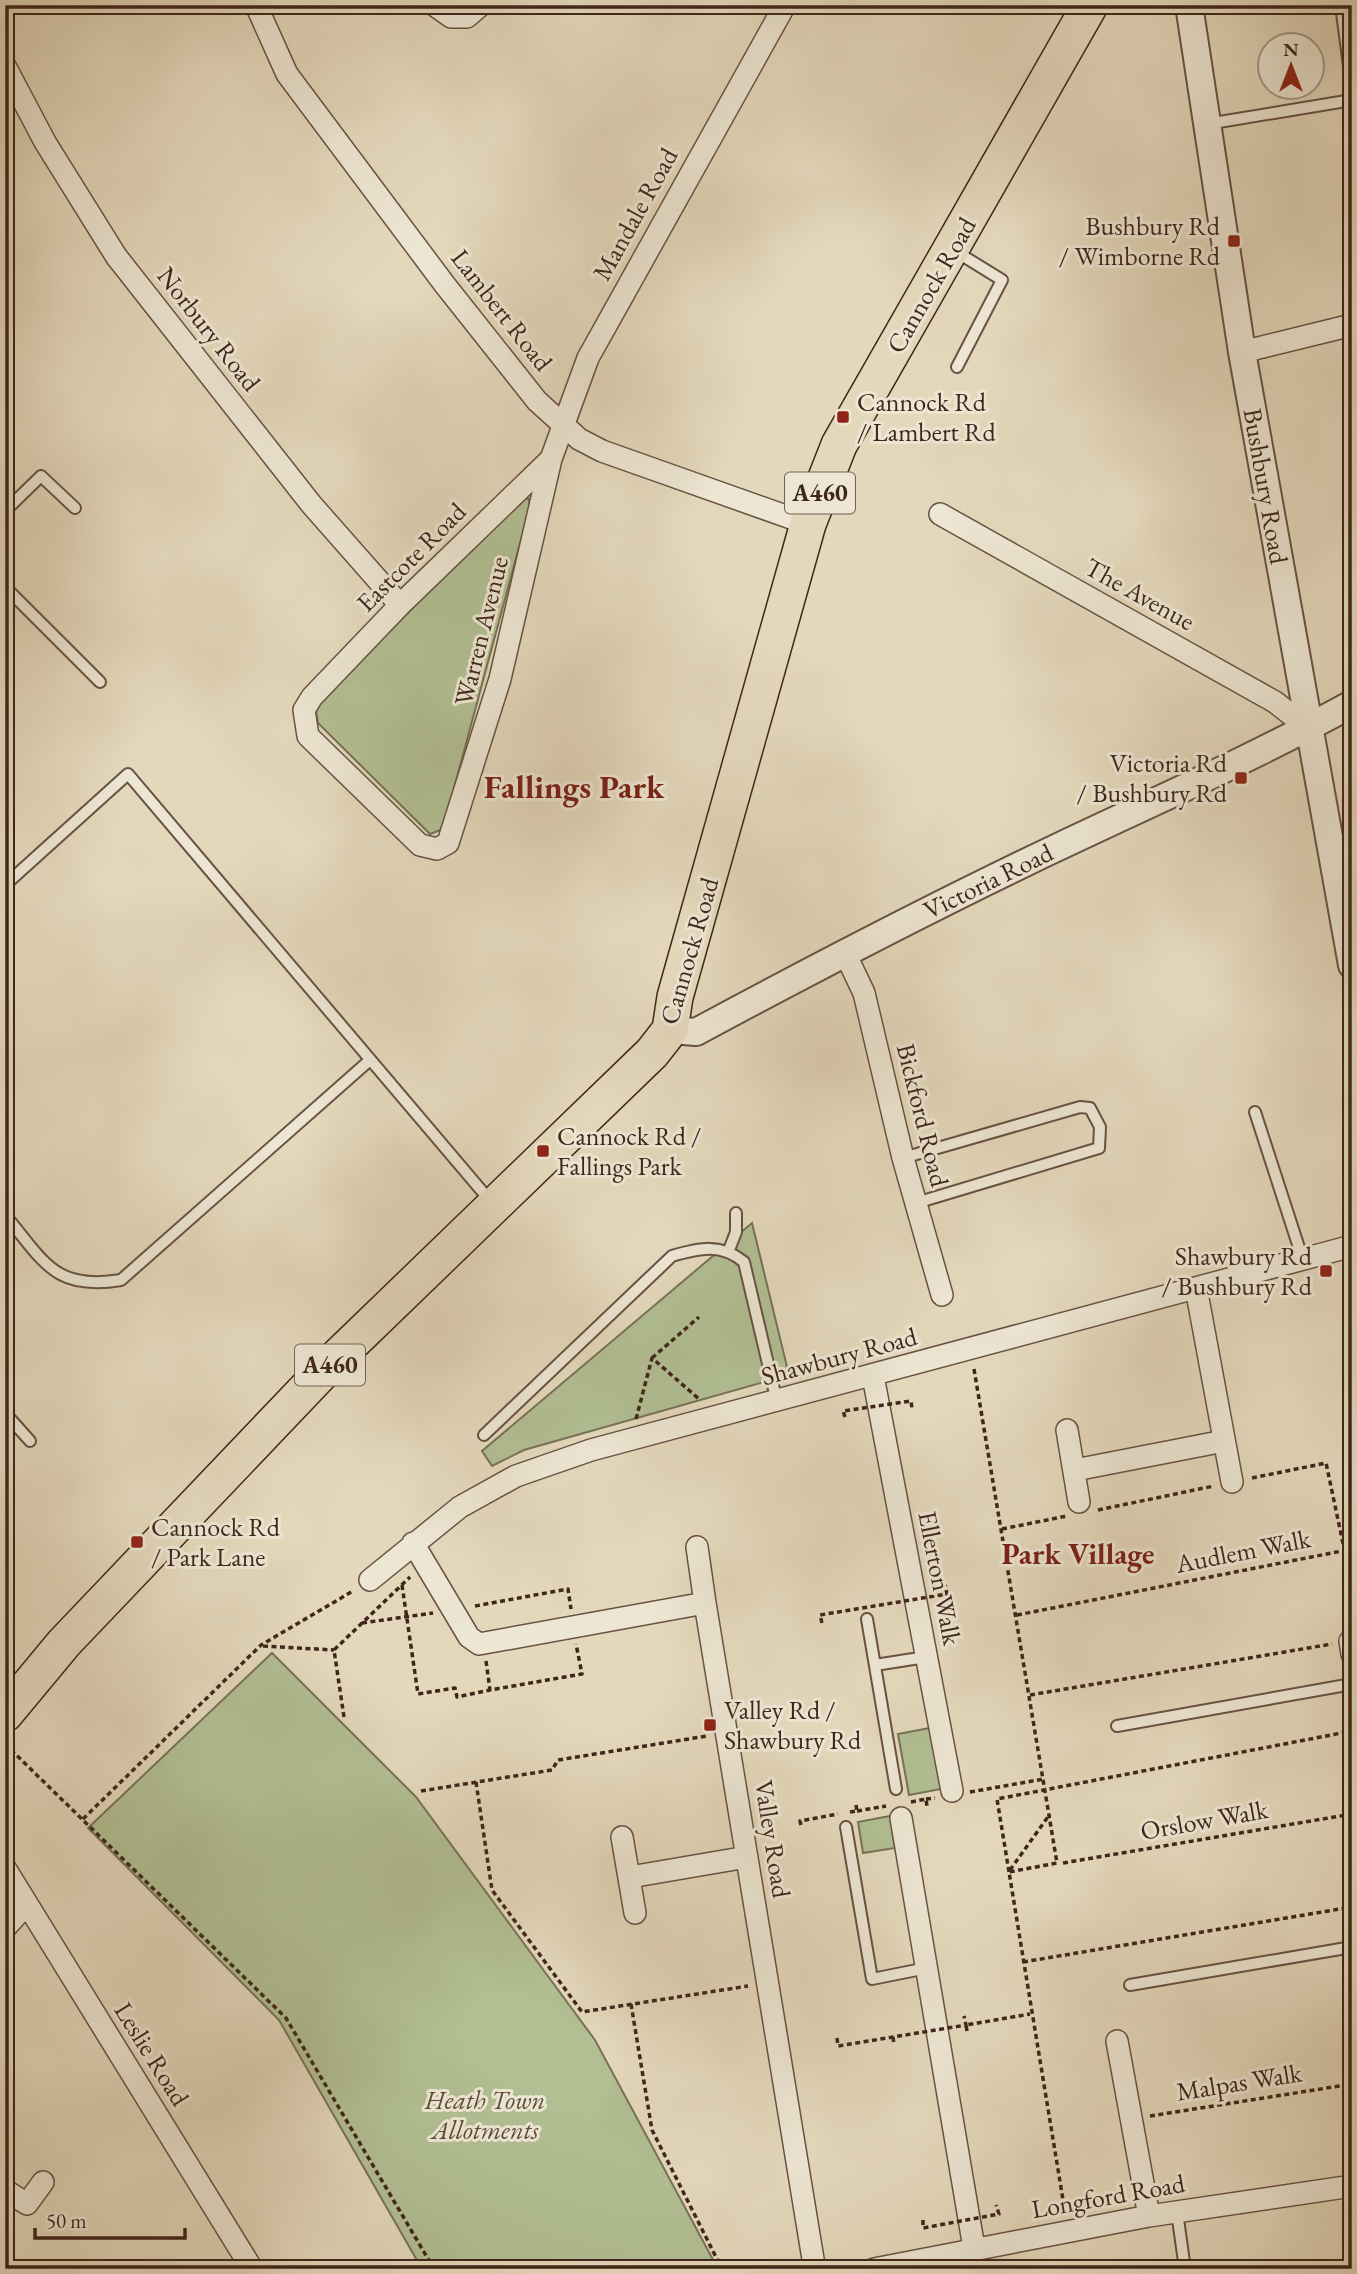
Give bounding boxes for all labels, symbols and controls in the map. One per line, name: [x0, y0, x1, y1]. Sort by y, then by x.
north arrow: [1256, 32, 1326, 102]
text: N: [1283, 37, 1299, 62]
street label: Mandale Road: [585, 141, 686, 286]
place label: Bushbury Rd / Wimborne Rd: [1059, 209, 1221, 273]
street label: Cannock Road: [878, 210, 984, 359]
marker: Bushbury Rd / Wimborne Rd: [1226, 233, 1242, 249]
street label: Lambert Road: [444, 242, 561, 379]
street label: Norbury Road: [150, 260, 269, 399]
place label: Cannock Rd / Lambert Rd: [857, 385, 996, 449]
street label: Bushbury Road: [1236, 405, 1297, 567]
marker: Cannock Rd / Lambert Rd: [835, 409, 851, 425]
road number: A460: [785, 472, 855, 514]
street label: Eastcote Road: [349, 494, 474, 619]
street label: The Avenue: [1079, 550, 1201, 638]
street label: Warren Avenue: [446, 553, 516, 709]
place label: Victoria Rd / Bushbury Rd: [1077, 746, 1228, 810]
district label: Fallings Park: [484, 765, 665, 808]
marker: Victoria Rd / Bushbury Rd: [1233, 770, 1249, 786]
street label: Victoria Road: [918, 835, 1059, 927]
street label: Cannock Road: [652, 873, 726, 1029]
street label: Bickford Road: [889, 1040, 957, 1191]
place label: Cannock Rd / Fallings Park: [557, 1119, 701, 1183]
marker: Cannock Rd / Fallings Park: [535, 1143, 551, 1159]
place label: Shawbury Rd / Bushbury Rd: [1162, 1239, 1313, 1303]
marker: Shawbury Rd / Bushbury Rd: [1318, 1263, 1334, 1279]
street label: Shawbury Road: [757, 1319, 921, 1393]
road number: A460: [295, 1344, 365, 1386]
street label: Ellerton Walk: [910, 1508, 970, 1649]
place label: Cannock Rd / Park Lane: [151, 1510, 281, 1574]
street label: Audlem Walk: [1172, 1521, 1314, 1581]
marker: Cannock Rd / Park Lane: [129, 1534, 145, 1550]
district label: Park Village: [1001, 1534, 1155, 1573]
place label: Valley Rd / Shawbury Rd: [724, 1693, 862, 1757]
marker: Valley Rd / Shawbury Rd: [702, 1717, 718, 1733]
street label: Valley Road: [747, 1778, 799, 1901]
street label: Orslow Walk: [1138, 1792, 1271, 1848]
street label: Leslie Road: [107, 1996, 198, 2113]
street label: Malpas Walk: [1174, 2055, 1305, 2109]
park label: Heath Town Allotments: [424, 2083, 545, 2147]
street label: Longford Road: [1029, 2166, 1188, 2226]
scale bar: [35, 2197, 186, 2241]
text: 50 m: [46, 2207, 87, 2234]

